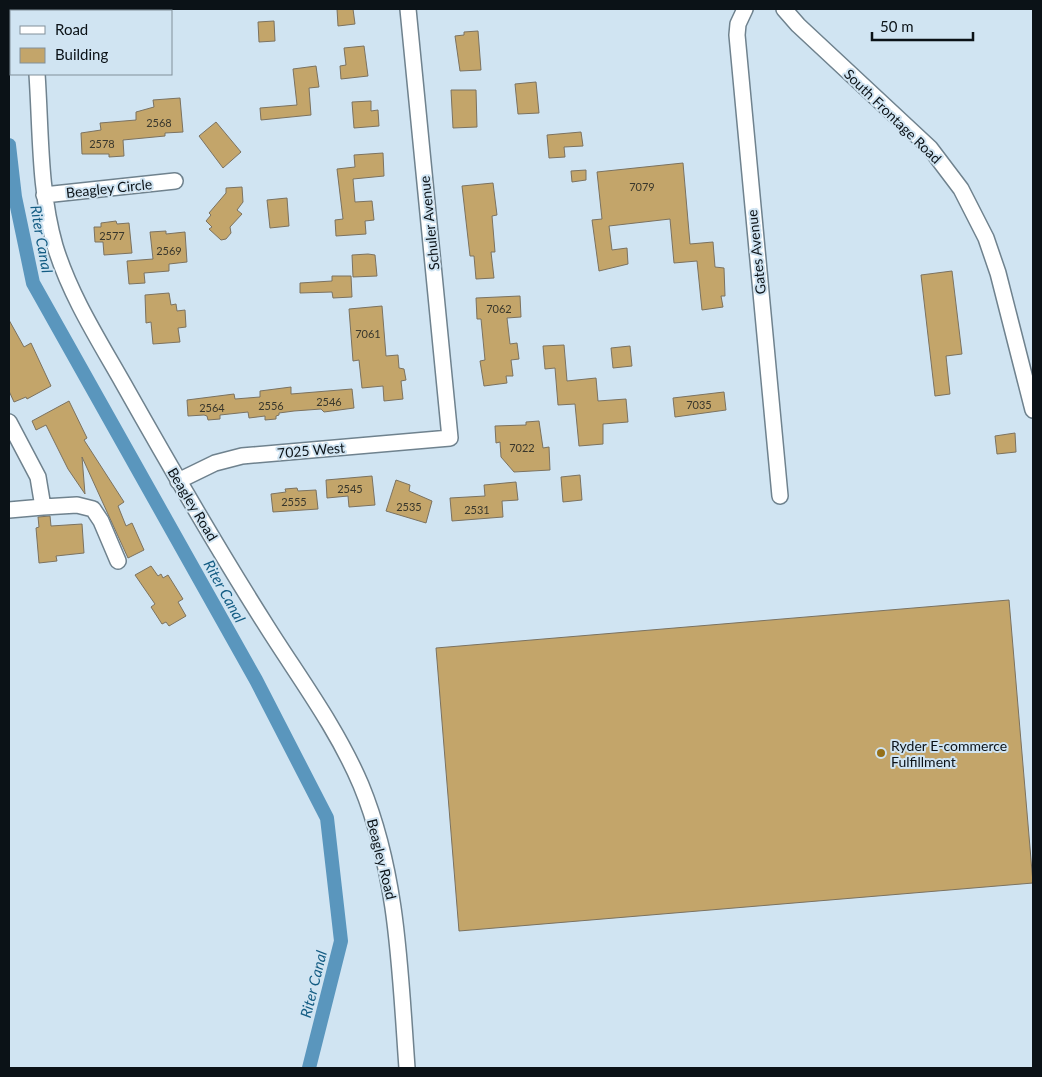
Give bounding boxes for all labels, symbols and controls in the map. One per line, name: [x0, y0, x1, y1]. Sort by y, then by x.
legend: [10, 10, 172, 75]
scale bar: [872, 10, 973, 42]
text: 50 m: [880, 17, 914, 35]
text: Road: [55, 20, 88, 38]
text: Building: [55, 45, 108, 63]
street label: South Frontage Road: [841, 65, 945, 167]
house number: 2568: [146, 116, 172, 129]
house number: 2578: [89, 137, 115, 150]
street label: Beagley Circle: [65, 175, 153, 201]
street label: Schuler Avenue: [416, 175, 442, 271]
house number: 7079: [629, 180, 655, 193]
water label: Riter Canal: [27, 204, 57, 275]
street label: Gates Avenue: [743, 209, 769, 295]
house number: 2577: [99, 229, 125, 242]
house number: 2569: [156, 244, 182, 257]
house number: 7062: [486, 302, 512, 315]
house number: 7061: [355, 327, 381, 340]
house number: 2546: [316, 395, 342, 408]
house number: 7035: [686, 398, 712, 411]
house number: 2556: [258, 399, 284, 412]
house number: 2564: [199, 401, 225, 414]
street label: 7025 West: [276, 439, 346, 461]
house number: 7022: [509, 441, 535, 454]
street label: Beagley Road: [164, 464, 222, 544]
house number: 2545: [337, 482, 363, 495]
house number: 2555: [281, 495, 307, 508]
house number: 2535: [396, 500, 422, 513]
house number: 2531: [464, 503, 490, 516]
water label: Riter Canal: [200, 557, 250, 626]
place label: Ryder E-commerce Fulfillment: [891, 737, 1007, 770]
marker: Ryder E-commerce Fulfillment: [875, 747, 887, 759]
street label: Beagley Road: [364, 817, 400, 901]
water label: Riter Canal: [296, 948, 330, 1020]

